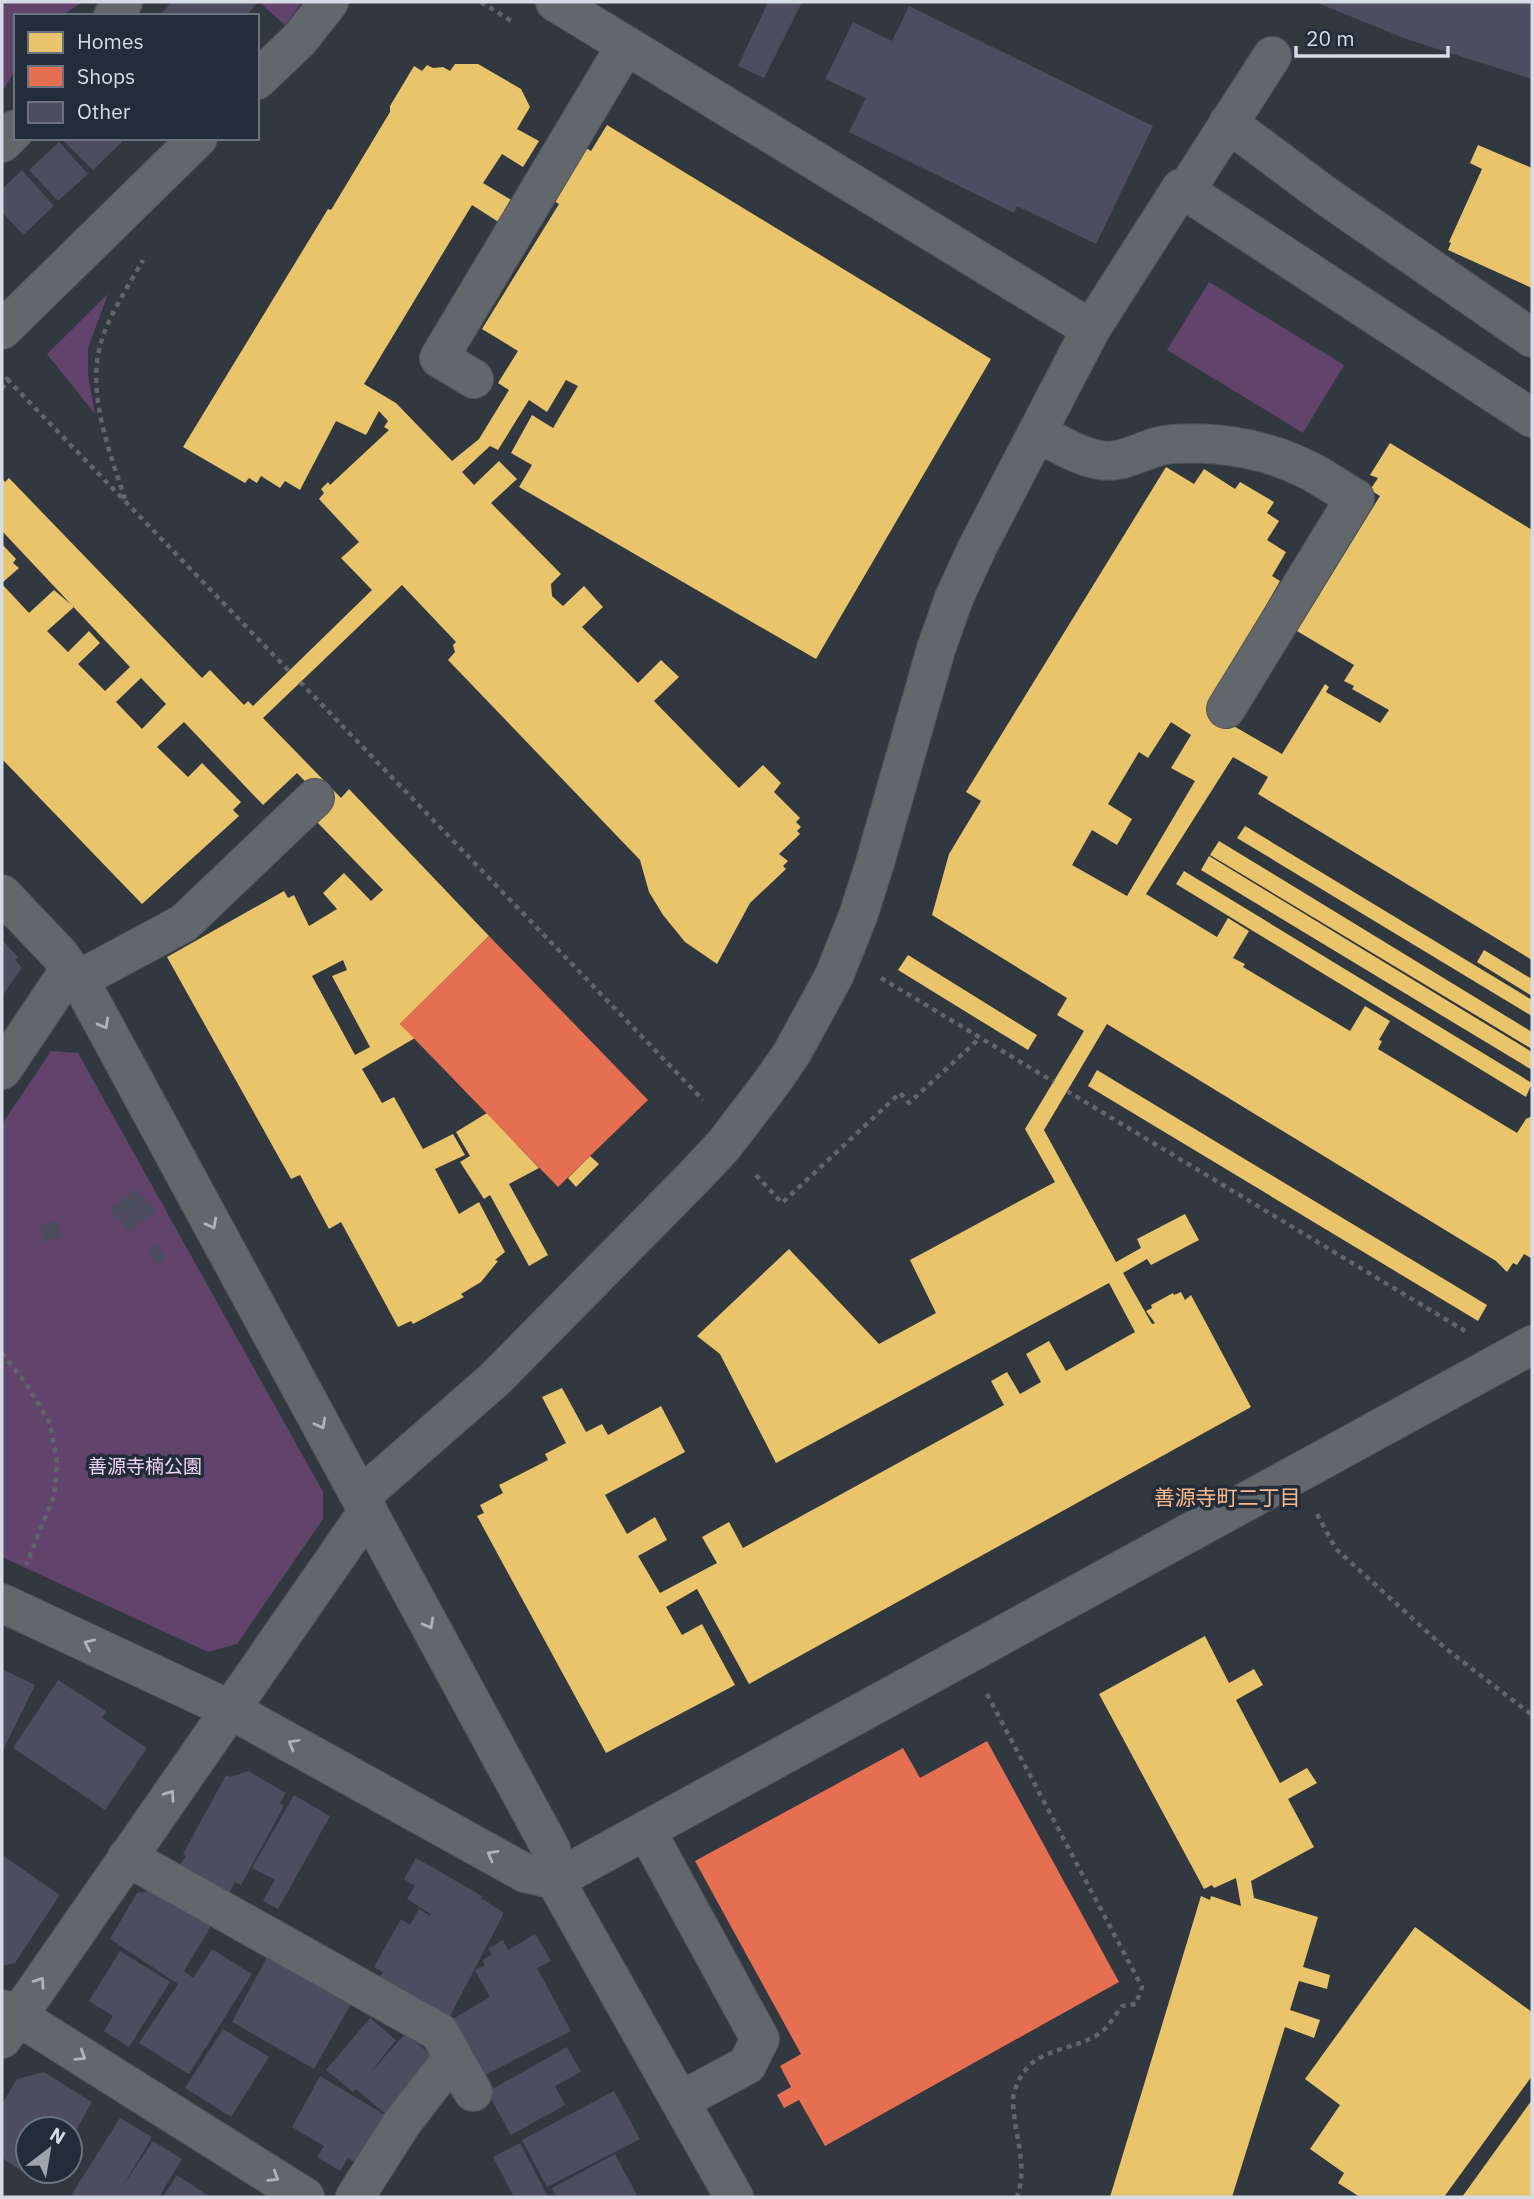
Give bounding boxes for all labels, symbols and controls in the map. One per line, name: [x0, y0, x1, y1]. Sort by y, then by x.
legend: [14, 14, 259, 140]
scale bar: [1296, 14, 1448, 58]
text: 20 m: [1306, 24, 1355, 52]
text: Homes: [77, 27, 144, 55]
text: Shops: [77, 62, 135, 90]
text: Other: [77, 97, 131, 125]
one-way arrow: [95, 1017, 109, 1029]
one-way arrow: [204, 1217, 217, 1229]
one-way arrow: [312, 1417, 326, 1429]
park label: 善源寺楠公園: [88, 1454, 202, 1478]
district label: 善源寺町二丁目: [1154, 1483, 1301, 1511]
one-way arrow: [421, 1617, 434, 1629]
one-way arrow: [84, 1638, 96, 1652]
one-way arrow: [288, 1739, 300, 1752]
one-way arrow: [162, 1790, 174, 1803]
one-way arrow: [487, 1850, 499, 1863]
one-way arrow: [32, 1977, 44, 1990]
one-way arrow: [74, 2048, 87, 2061]
north arrow: [14, 2115, 84, 2185]
text: N: [46, 2122, 70, 2149]
one-way arrow: [266, 2169, 279, 2182]

